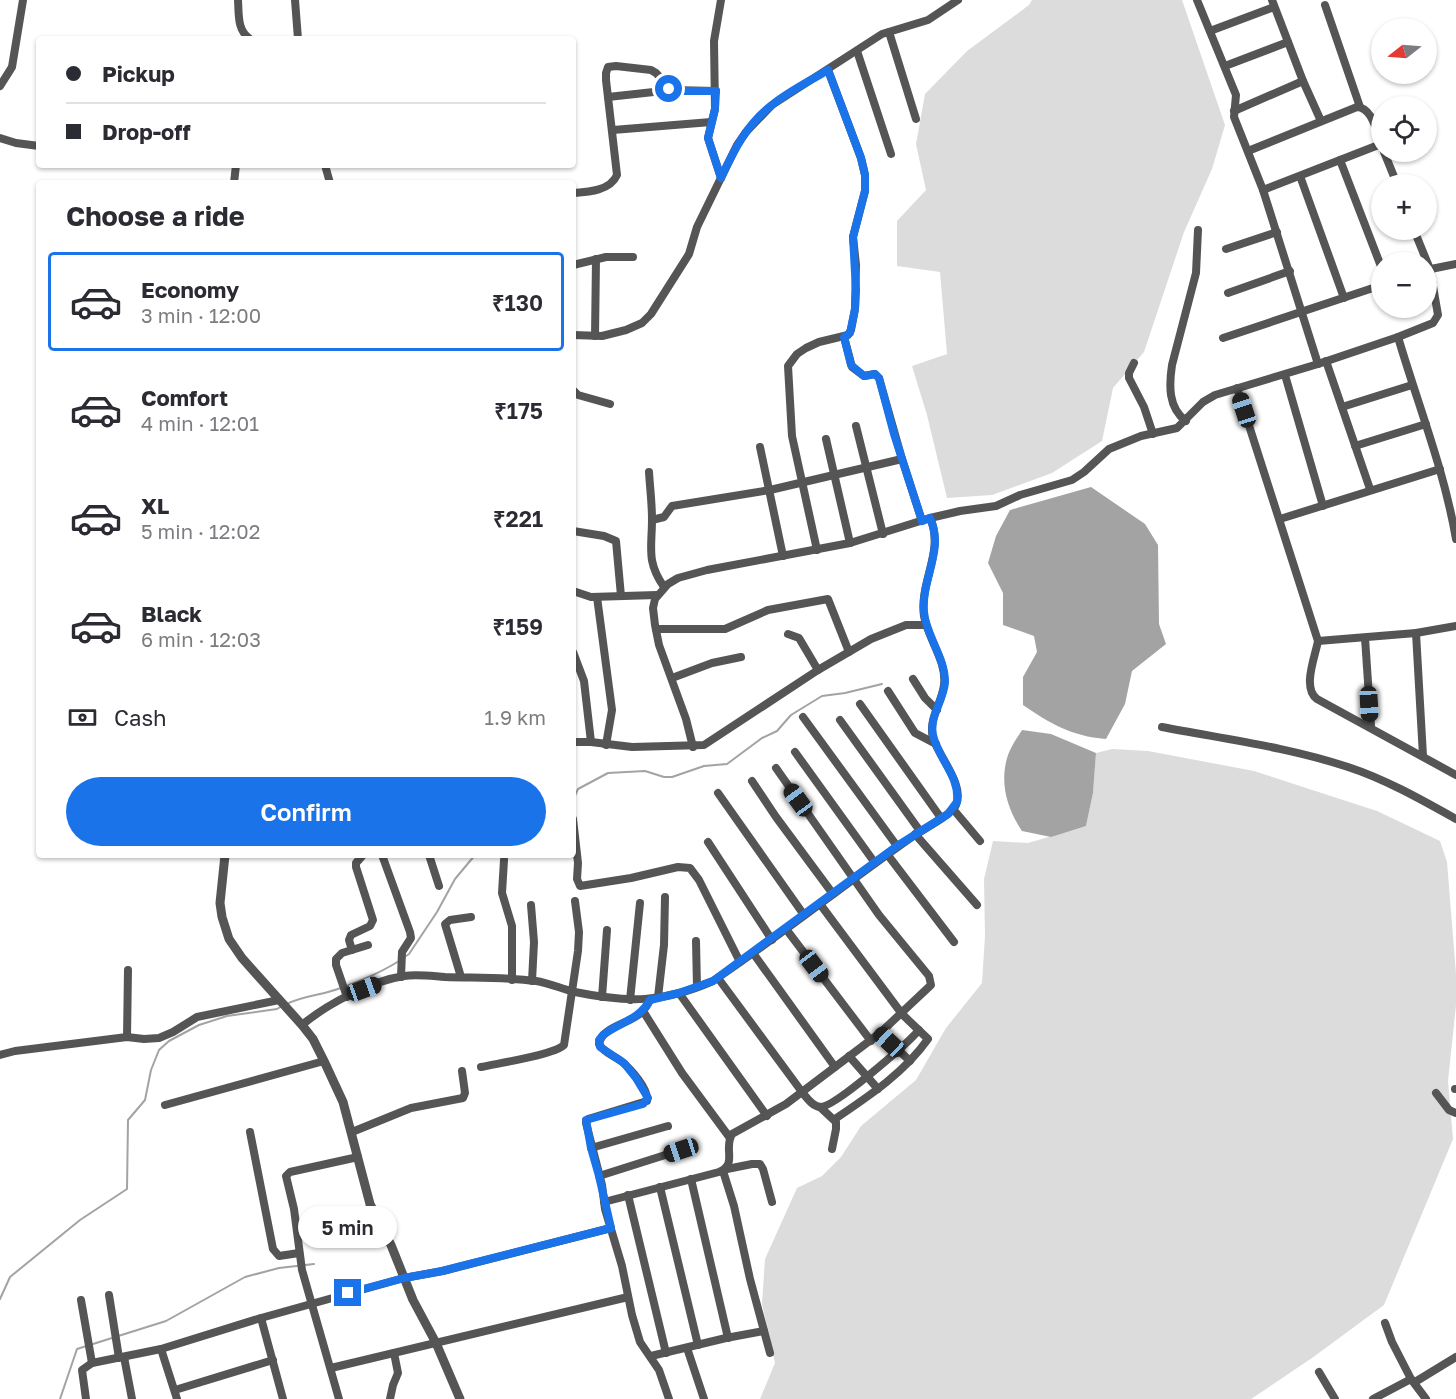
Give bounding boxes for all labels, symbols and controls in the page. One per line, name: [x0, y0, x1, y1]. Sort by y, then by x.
north arrow: [1371, 18, 1437, 84]
map controls: [1371, 18, 1437, 318]
text: Pickup: [102, 60, 175, 87]
route start: [655, 75, 682, 102]
button: locate: [1371, 96, 1437, 162]
text: Drop-off: [102, 118, 191, 145]
button: +: [1371, 174, 1437, 240]
text: Choose a ride: [66, 200, 245, 232]
button: −: [1371, 252, 1437, 318]
icon: car: [69, 275, 123, 329]
text: Economy: [141, 276, 239, 303]
text: ₹130: [492, 289, 543, 316]
text: 3 min · 12:00: [141, 303, 261, 327]
icon: car: [69, 383, 123, 437]
text: Comfort: [141, 384, 228, 411]
car: [1230, 390, 1258, 430]
text: ₹175: [494, 397, 543, 424]
text: 4 min · 12:01: [141, 411, 259, 435]
icon: car: [69, 491, 123, 545]
text: XL: [141, 492, 169, 519]
text: ₹221: [493, 505, 543, 532]
text: 5 min · 12:02: [141, 519, 260, 543]
icon: car: [69, 599, 123, 653]
text: Black: [141, 600, 202, 627]
text: ₹159: [492, 613, 543, 640]
text: 6 min · 12:03: [141, 627, 261, 651]
car: [1359, 686, 1379, 722]
icon: cash: [66, 701, 99, 734]
text: Cash: [114, 704, 167, 731]
text: 1.9 km: [484, 705, 546, 729]
button: Confirm: [66, 777, 546, 846]
car: [780, 780, 816, 820]
car: [796, 946, 832, 986]
car: [344, 974, 384, 1004]
car: [870, 1023, 908, 1061]
car: [661, 1136, 701, 1164]
callout: 5 min: [298, 1206, 398, 1248]
text: 5 min: [322, 1215, 374, 1239]
route end: [334, 1279, 361, 1306]

